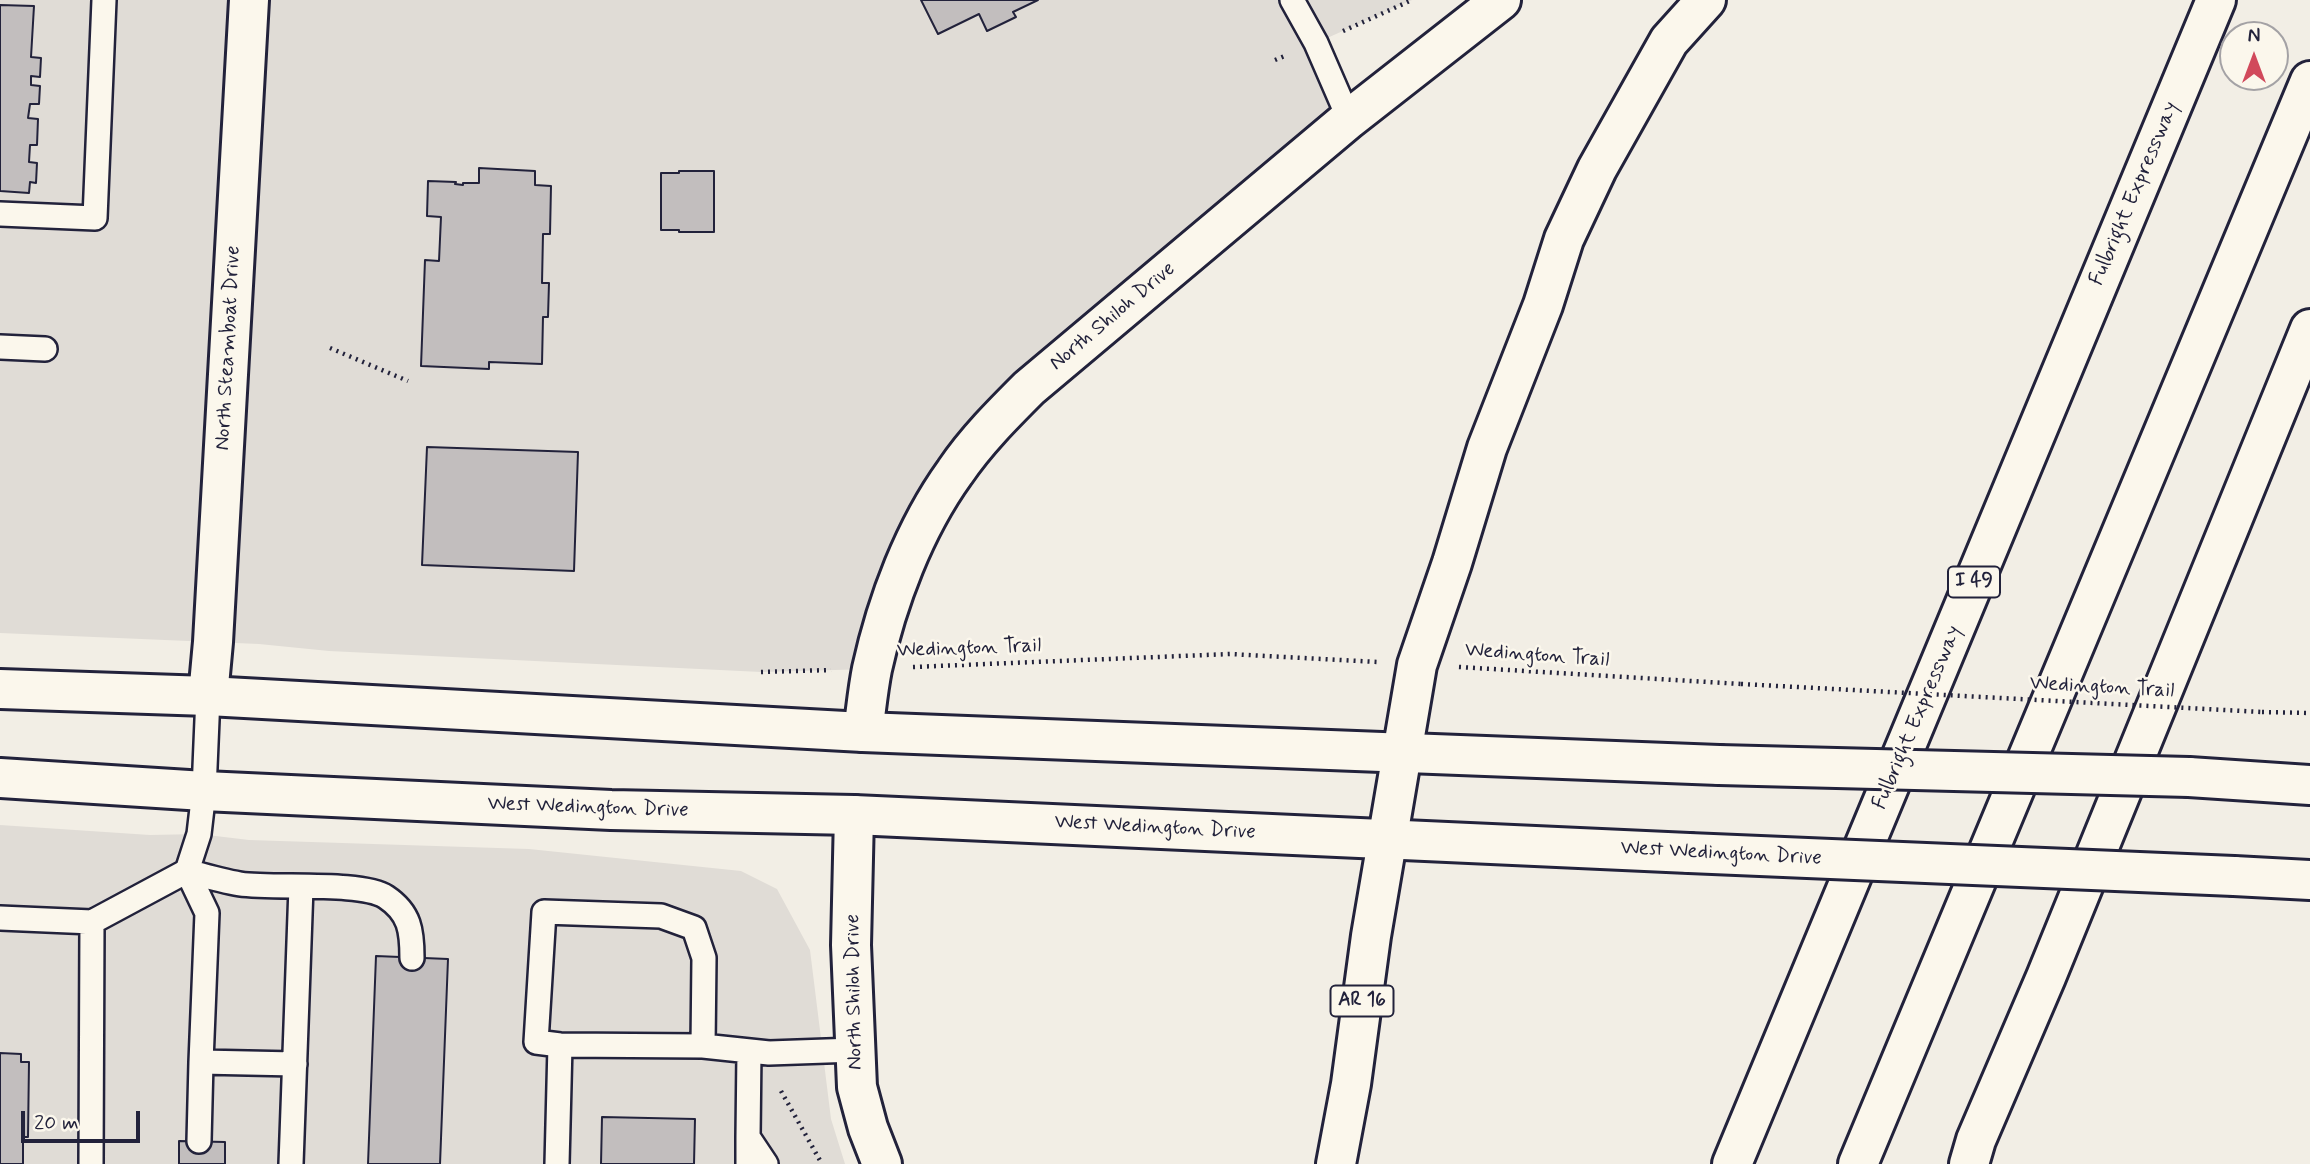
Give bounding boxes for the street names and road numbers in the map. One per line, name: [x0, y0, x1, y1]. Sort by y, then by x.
street label: Fulbright Expressway: [2085, 98, 2185, 290]
street label: North Steamboat Drive: [211, 245, 247, 451]
street label: North Shiloh Drive: [1045, 257, 1181, 377]
road number: I 49: [1948, 566, 2000, 597]
street label: Fulbright Expressway: [1868, 622, 1968, 814]
street label: Wedington Trail: [896, 634, 1042, 664]
street label: Wedington Trail: [1464, 638, 1610, 674]
street label: Wedington Trail: [2029, 672, 2175, 704]
street label: West Wedington Drive: [487, 792, 689, 824]
street label: West Wedington Drive: [1054, 810, 1256, 846]
street label: West Wedington Drive: [1620, 836, 1822, 872]
street label: North Shiloh Drive: [841, 914, 869, 1070]
road number: AR 16: [1330, 986, 1394, 1016]

